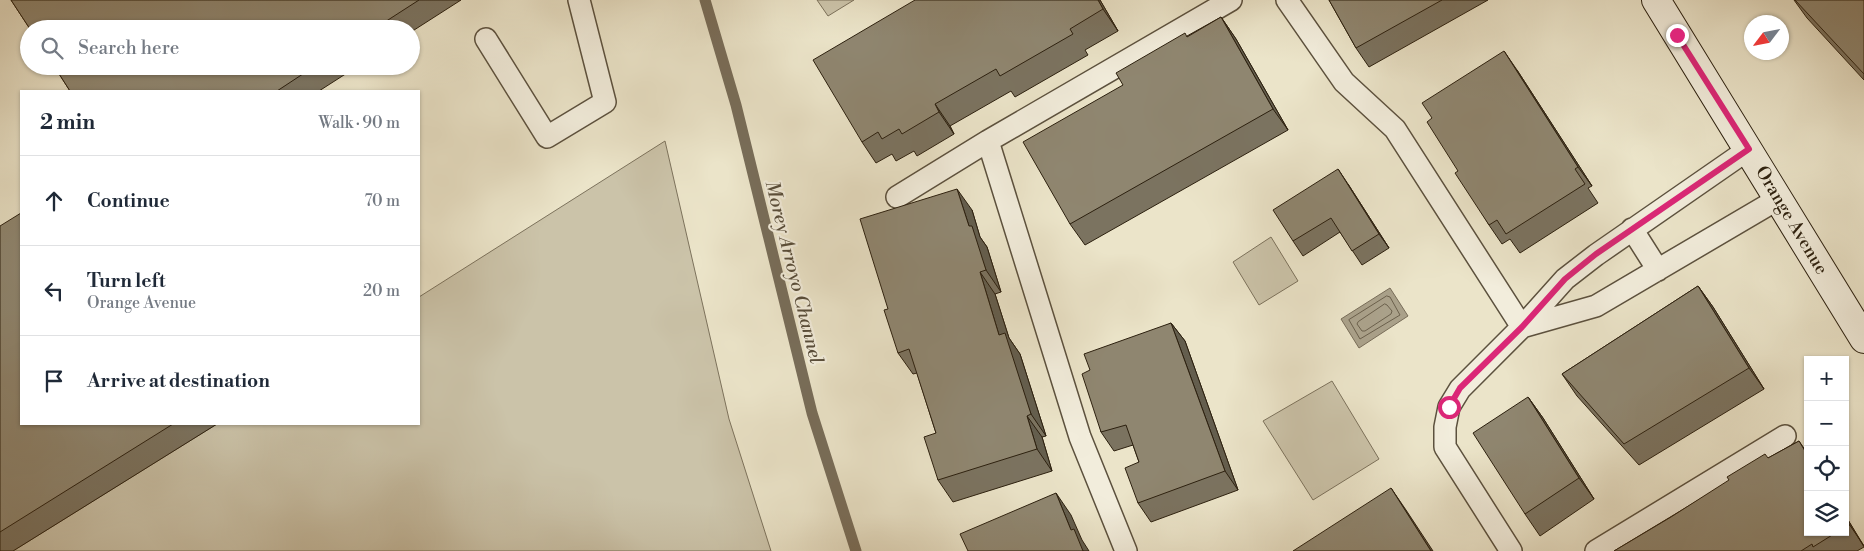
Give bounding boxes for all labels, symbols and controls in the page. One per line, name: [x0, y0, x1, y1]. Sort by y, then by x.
north arrow: [1744, 15, 1789, 60]
search box: [20, 20, 420, 75]
route end: [1666, 24, 1689, 47]
icon: search: [38, 34, 66, 62]
text: Search here: [78, 36, 179, 60]
text: 2 min: [40, 110, 95, 136]
text: Walk · 90 m: [318, 113, 400, 133]
street label: Orange Avenue: [1750, 162, 1833, 279]
water label: Morey Arroyo Channel: [760, 178, 828, 366]
icon: ahead: [40, 187, 68, 215]
text: Continue: [87, 189, 170, 213]
text: 70 m: [364, 191, 400, 211]
text: Turn left: [87, 269, 166, 293]
icon: left: [40, 277, 68, 305]
text: 20 m: [363, 281, 400, 301]
text: Orange Avenue: [87, 293, 196, 313]
map controls: [1804, 356, 1849, 536]
button: +: [1804, 356, 1849, 401]
icon: arrive: [40, 367, 68, 395]
text: Arrive at destination: [87, 369, 270, 393]
route start: [1438, 396, 1461, 419]
button: −: [1804, 401, 1849, 446]
button: locate: [1804, 446, 1849, 491]
button: layers: [1804, 491, 1849, 536]

